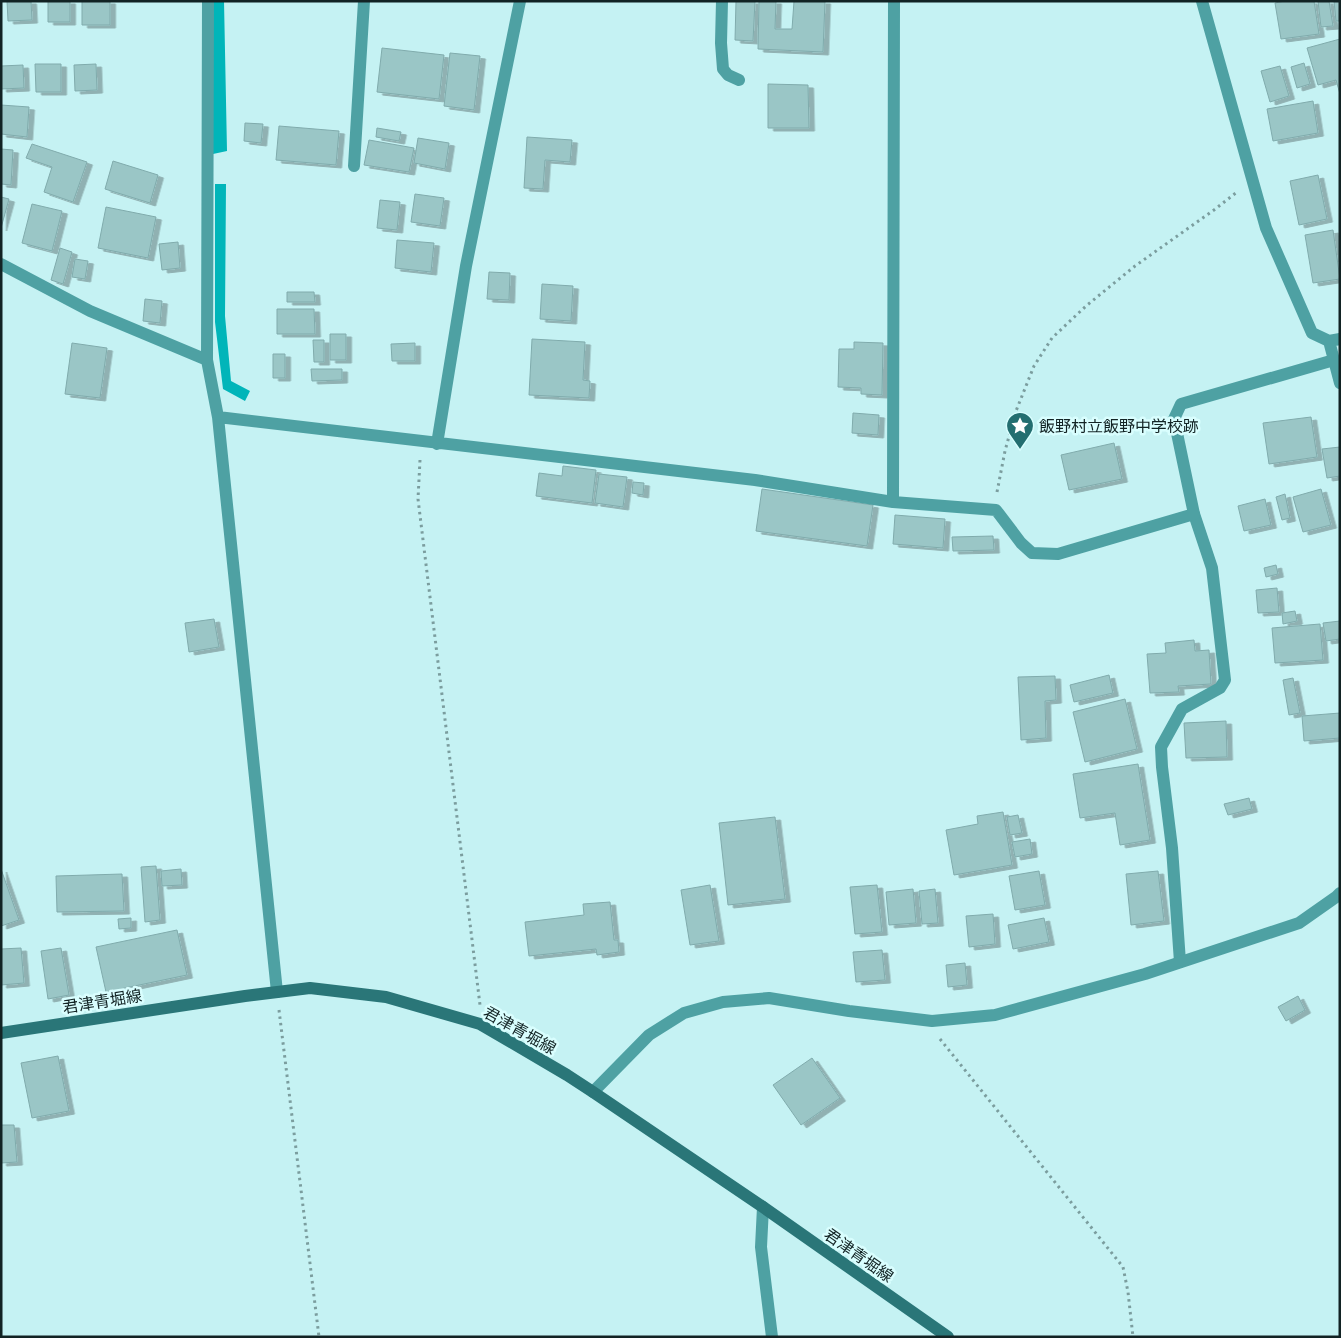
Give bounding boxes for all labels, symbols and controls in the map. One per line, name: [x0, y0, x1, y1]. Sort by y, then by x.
place icon: 飯野村立飯野中学校跡: [1005, 411, 1035, 450]
place label: 飯野村立飯野中学校跡: [1039, 416, 1199, 436]
street label: 君津青堀線: [61, 985, 143, 1017]
street label: 君津青堀線: [480, 1002, 560, 1058]
street label: 君津青堀線: [820, 1224, 898, 1286]

